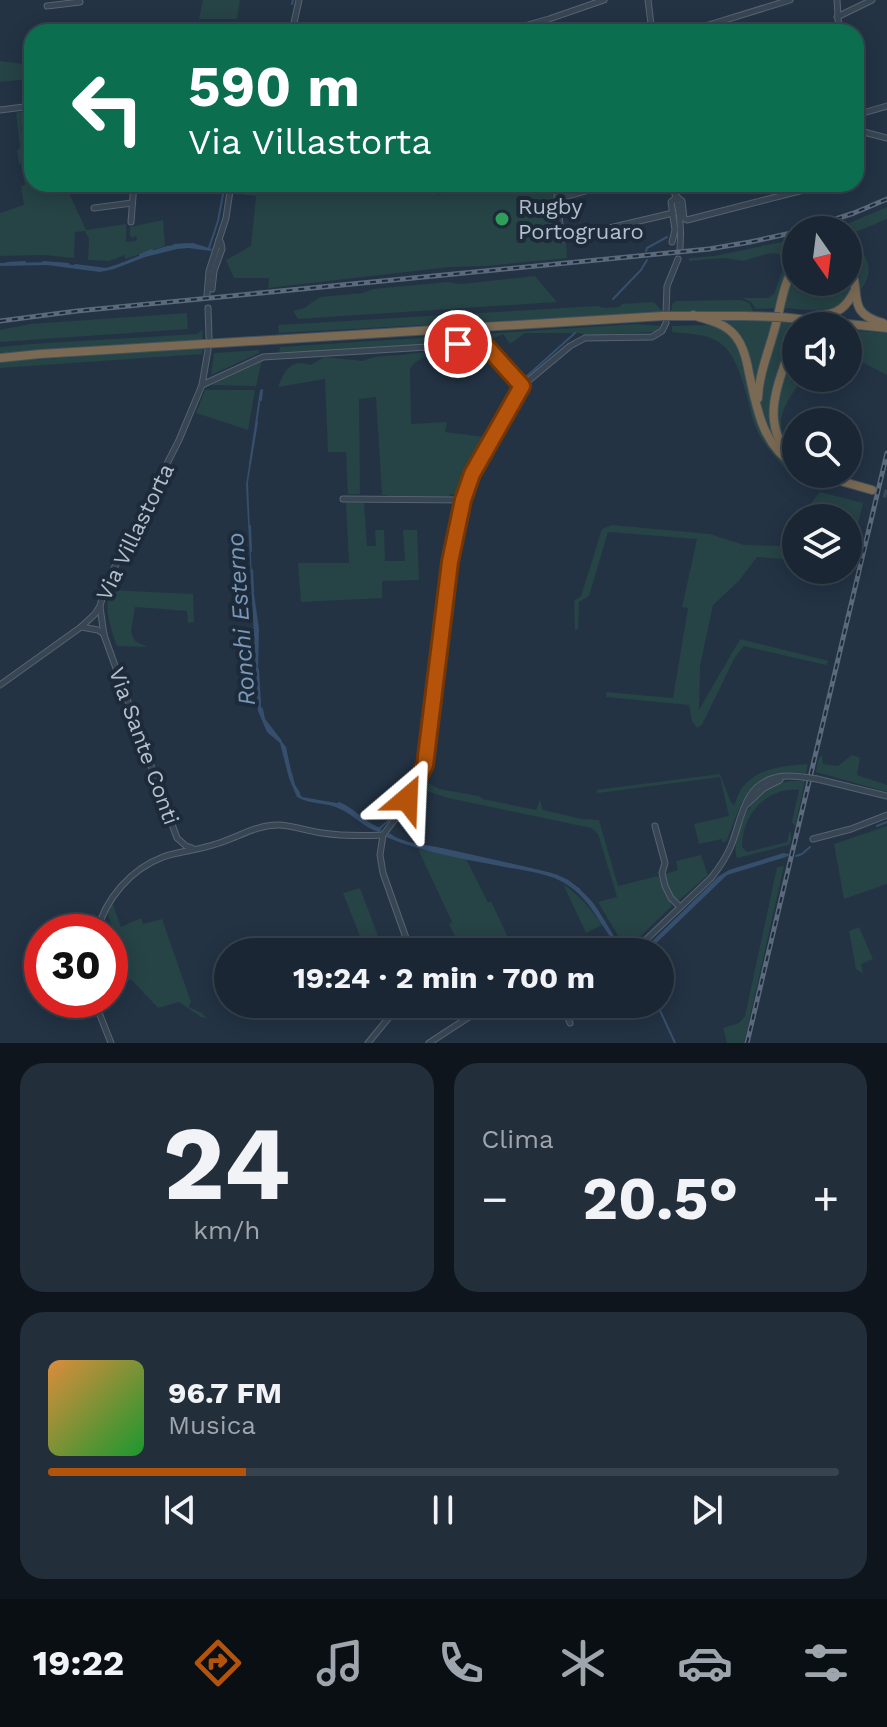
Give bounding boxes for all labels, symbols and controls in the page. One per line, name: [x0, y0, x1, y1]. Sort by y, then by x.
text: 590 m: [188, 54, 360, 120]
icon: left: [56, 56, 160, 160]
text: Via Villastorta: [188, 121, 432, 163]
place label: Rugby Portogruaro: [518, 194, 644, 244]
marker: Rugby Portogruaro: [493, 210, 511, 228]
north arrow: [782, 216, 862, 296]
map controls: [782, 216, 862, 584]
pin: [424, 310, 492, 378]
button: sound: [782, 312, 862, 392]
icon: arrive: [436, 322, 480, 366]
button: search: [782, 408, 862, 488]
street label: Via Villastorta: [91, 460, 179, 604]
button: layers: [782, 504, 862, 584]
water label: Ronchi Esterno: [221, 532, 261, 706]
street label: Via Sante Conti: [104, 664, 184, 828]
position arrow: [365, 757, 449, 841]
speed limit sign: 30: [24, 914, 128, 1018]
text: 19:24 · 2 min · 700 m: [293, 960, 595, 995]
text: 24: [163, 1102, 291, 1224]
text: Clima: [482, 1124, 554, 1154]
text: 20.5°: [582, 1163, 738, 1234]
text: −: [482, 1173, 508, 1225]
text: +: [812, 1173, 839, 1225]
text: km/h: [193, 1215, 260, 1245]
text: 96.7 FM: [168, 1375, 282, 1410]
text: Musica: [168, 1410, 256, 1440]
icon: previous: [158, 1488, 202, 1532]
icon: pause: [421, 1488, 465, 1532]
icon: next: [685, 1488, 729, 1532]
icon: directions: [190, 1635, 246, 1691]
icon: music: [312, 1635, 368, 1691]
icon: phone: [433, 1635, 489, 1691]
icon: climate: [555, 1635, 611, 1691]
icon: car: [677, 1635, 733, 1691]
icon: filters: [798, 1635, 854, 1691]
text: 19:22: [33, 1642, 124, 1684]

